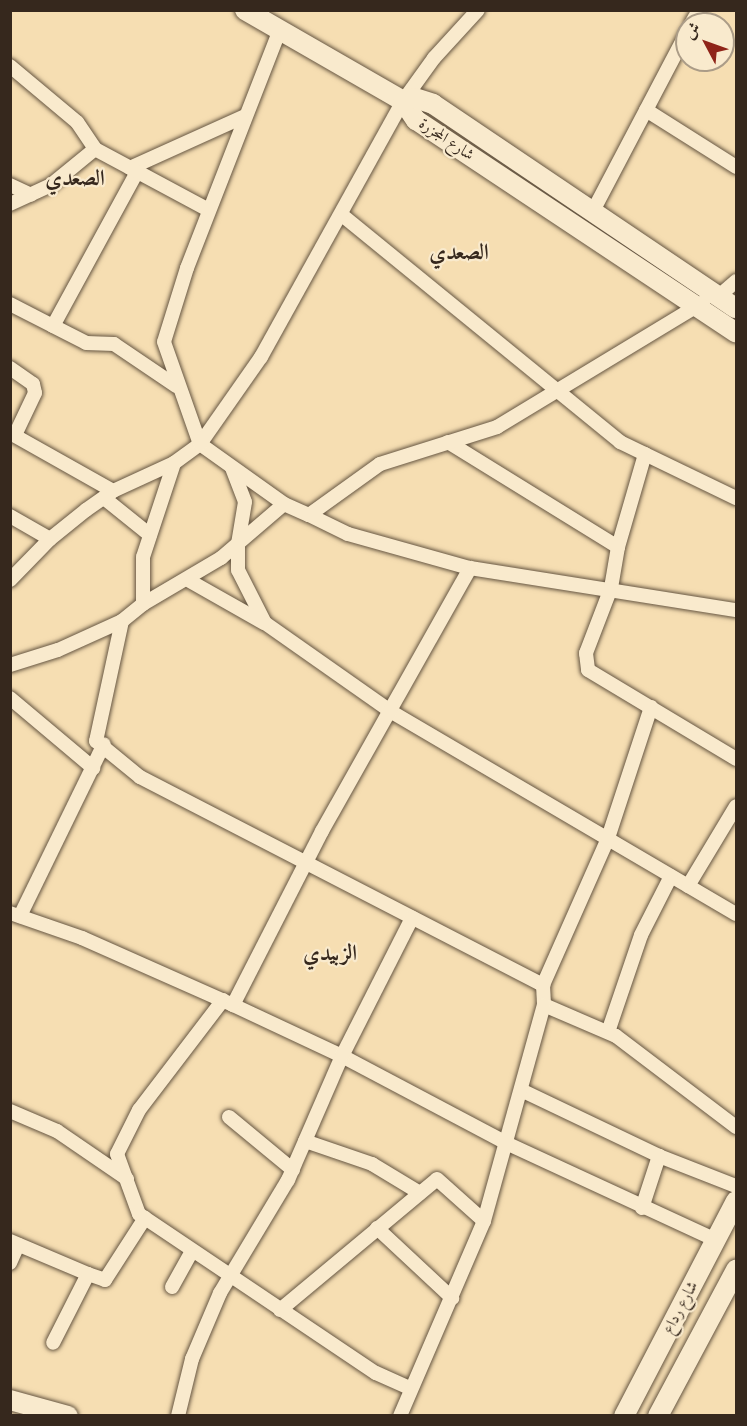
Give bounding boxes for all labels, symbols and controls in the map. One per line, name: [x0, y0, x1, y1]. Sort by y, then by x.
north arrow: [675, 12, 735, 72]
text: ش: [680, 19, 706, 44]
street label: شارع المجزرة: [415, 115, 477, 165]
district label: الصعدي: [45, 167, 105, 193]
district label: الصعدي: [429, 241, 489, 267]
district label: الزبيدي: [303, 942, 357, 968]
street label: شارع رداع: [659, 1278, 703, 1338]

